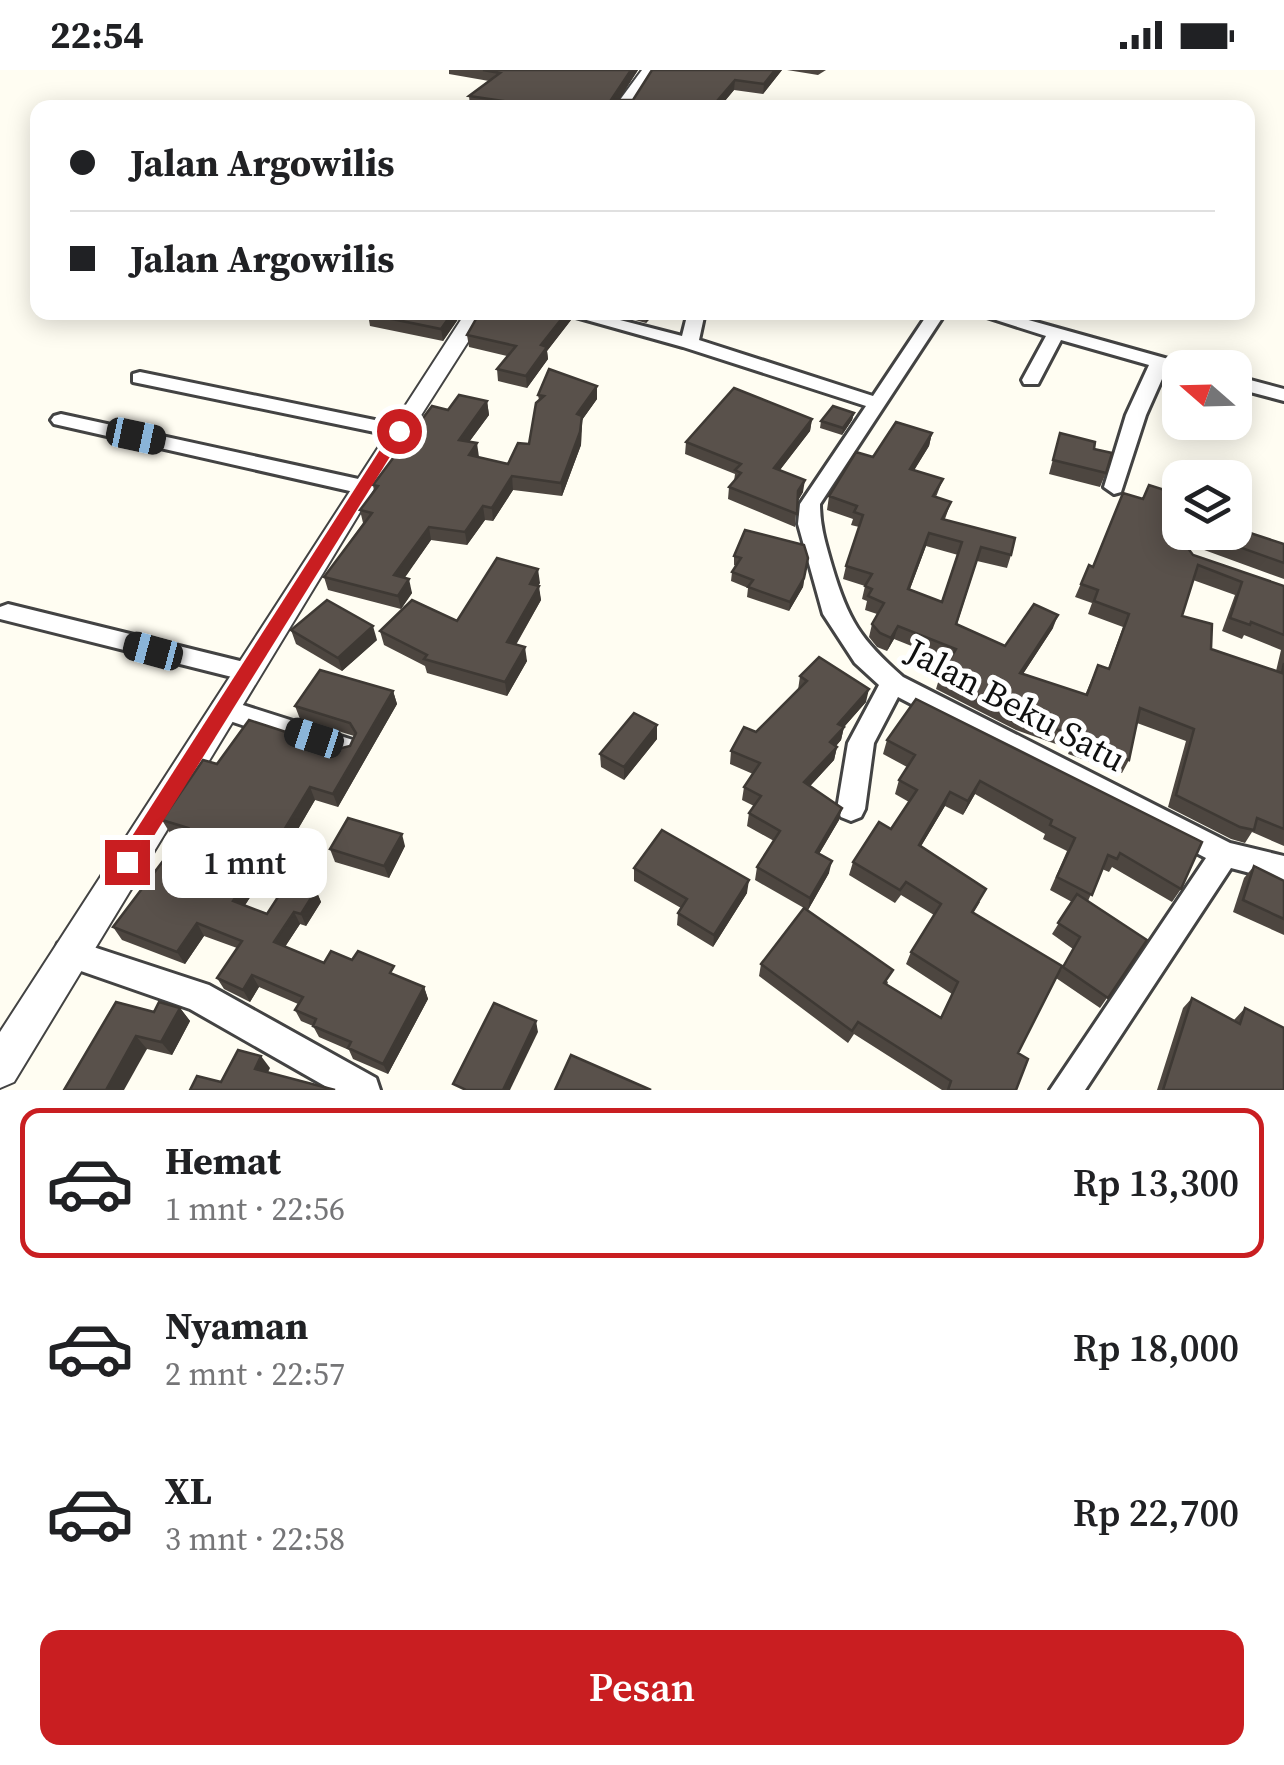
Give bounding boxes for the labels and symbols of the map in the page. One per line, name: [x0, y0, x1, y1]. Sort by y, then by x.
north arrow: [1162, 350, 1252, 440]
route start: [377, 409, 422, 454]
car: [104, 415, 168, 457]
street label: Jalan Beku Satu: [897, 627, 1134, 783]
car: [120, 629, 186, 673]
car: [281, 714, 347, 762]
callout: 1 mnt: [162, 827, 327, 897]
route end: [105, 840, 150, 885]

